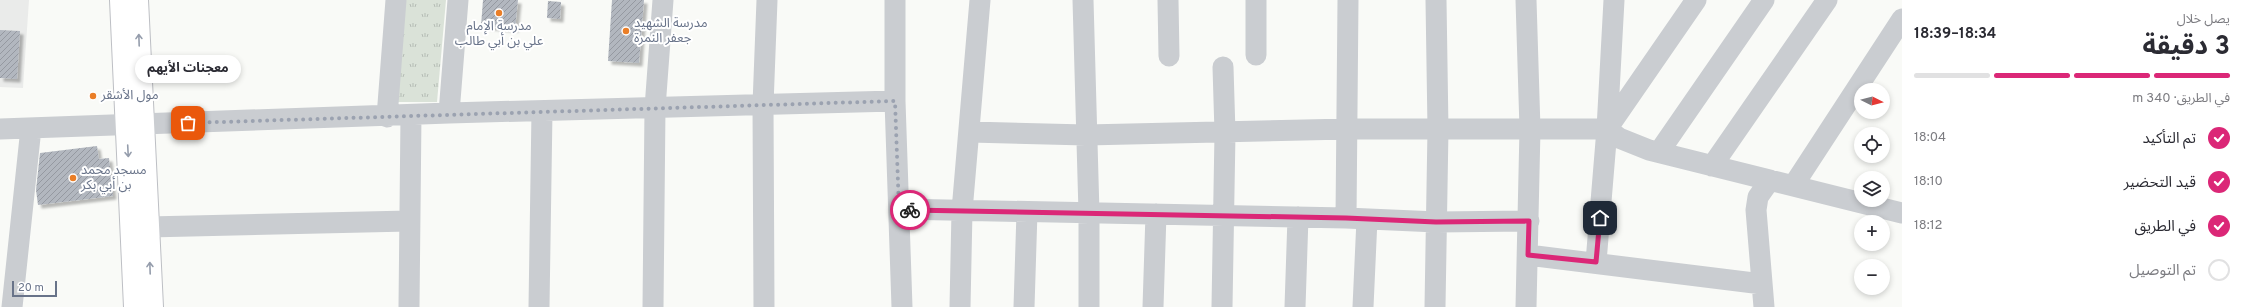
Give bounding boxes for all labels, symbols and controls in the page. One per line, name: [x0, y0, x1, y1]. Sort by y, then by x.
marker: مدرسة الإمام علي بن أبي طالب: [494, 8, 504, 18]
text: يصل خلال: [2177, 12, 2230, 28]
place label: مدرسة الشهيد جعفر النمرة: [634, 16, 708, 47]
place label: مدرسة الإمام علي بن أبي طالب: [455, 19, 544, 51]
text: 18:34–18:39: [1914, 25, 1997, 44]
marker: مدرسة الشهيد جعفر النمرة: [621, 26, 631, 36]
text: 3 دقيقة: [2142, 31, 2230, 64]
one-way arrow: [135, 34, 143, 47]
callout: معجنات الأيهم: [135, 55, 241, 83]
text: معجنات الأيهم: [147, 61, 229, 77]
north arrow: [1854, 83, 1890, 119]
map controls: [1854, 83, 1890, 295]
place label: مول الأشقر: [100, 88, 159, 104]
marker: مول الأشقر: [88, 91, 98, 101]
text: في الطريق · 340 m: [2132, 91, 2230, 107]
pin: [171, 106, 205, 140]
icon: bag: [177, 112, 199, 134]
button: locate: [1854, 127, 1890, 163]
icon: check: [2208, 127, 2230, 149]
text: 18:04: [1914, 130, 1946, 146]
text: تم التأكيد: [2142, 130, 2196, 149]
one-way arrow: [124, 144, 132, 157]
place label: مسجد محمد بن أبي بكر: [80, 163, 147, 195]
button: layers: [1854, 171, 1890, 207]
icon: check: [2208, 171, 2230, 193]
marker: مسجد محمد بن أبي بكر: [68, 173, 78, 183]
text: 18:10: [1914, 174, 1943, 190]
text: قيد التحضير: [2124, 174, 2196, 193]
courier: [890, 190, 930, 230]
icon: bike: [899, 199, 921, 221]
pin: [1583, 201, 1617, 235]
icon: home: [1589, 207, 1611, 229]
button: +: [1854, 215, 1890, 251]
icon: check: [2208, 215, 2230, 237]
text: 18:12: [1914, 218, 1943, 234]
text: في الطريق: [2135, 218, 2196, 237]
button: −: [1854, 259, 1890, 295]
one-way arrow: [146, 262, 154, 275]
text: تم التوصيل: [2129, 262, 2196, 281]
scale bar: [12, 279, 57, 298]
text: 20 m: [18, 281, 44, 295]

